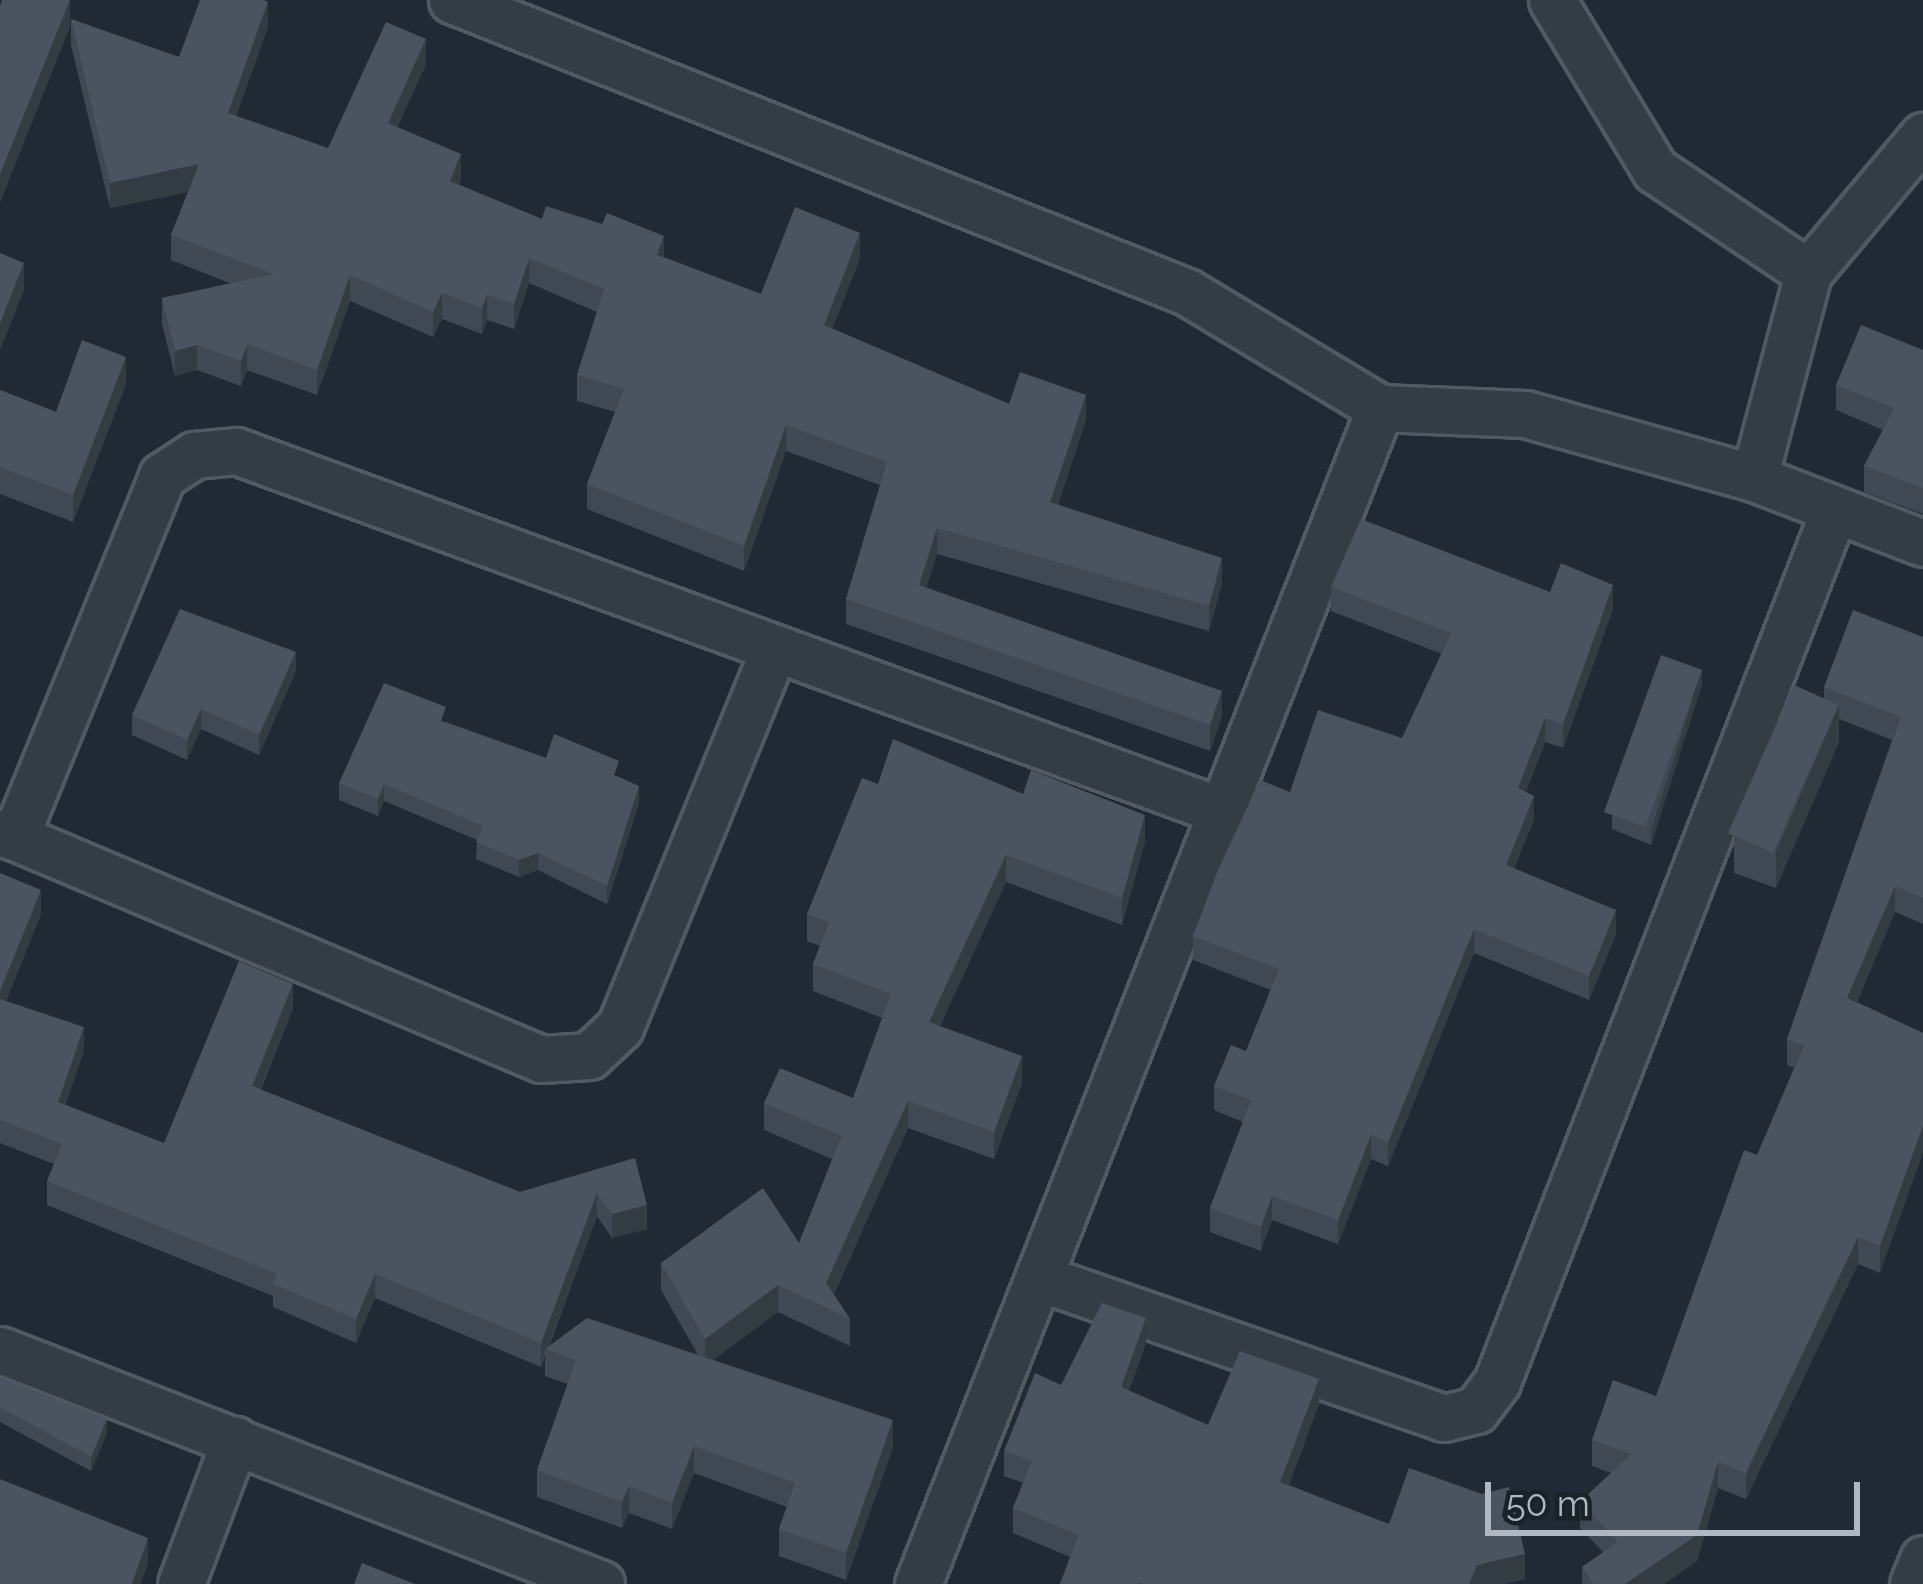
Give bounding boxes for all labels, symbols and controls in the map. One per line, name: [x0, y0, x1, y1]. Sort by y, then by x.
scale bar: [1491, 1458, 1866, 1532]
text: 50 m: [1506, 1482, 1590, 1524]

